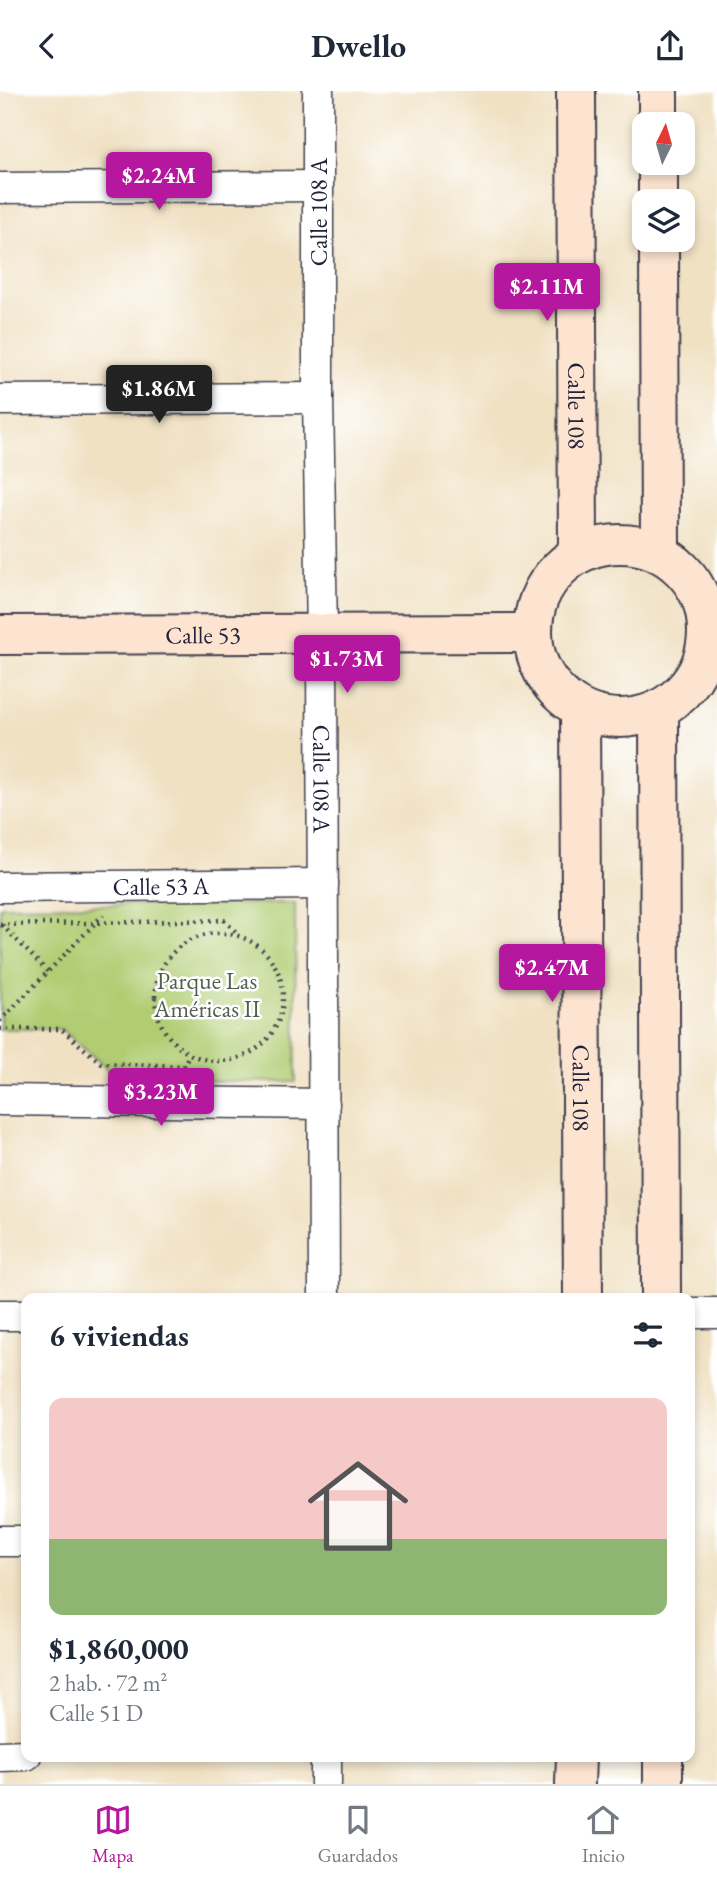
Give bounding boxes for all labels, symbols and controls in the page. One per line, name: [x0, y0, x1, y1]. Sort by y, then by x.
text: Dwello: [311, 25, 406, 67]
icon: back: [28, 27, 66, 65]
icon: share: [651, 27, 689, 65]
north arrow: [632, 112, 695, 175]
map controls: [632, 112, 695, 252]
pin: $2.24M: [102, 152, 216, 212]
street label: Calle 108 A: [303, 157, 334, 266]
text: $2.24M: [122, 160, 196, 190]
button: layers: [632, 189, 695, 252]
pin: $2.11M: [490, 264, 604, 323]
text: $2.11M: [510, 271, 584, 301]
street label: Calle 108: [562, 362, 593, 450]
pin: $1.86M: [102, 365, 216, 425]
text: $1.86M: [122, 373, 196, 403]
street label: Calle 53: [165, 619, 241, 650]
pin: $1.73M: [290, 635, 404, 695]
text: $1.73M: [310, 643, 384, 673]
street label: Calle 108 A: [307, 725, 338, 834]
street label: Calle 53 A: [112, 870, 210, 901]
pin: $2.47M: [495, 944, 609, 1004]
text: $2.47M: [515, 952, 589, 982]
park label: Parque Las Américas II: [153, 965, 260, 1024]
street label: Calle 108: [566, 1044, 598, 1132]
pin: $3.23M: [104, 1069, 218, 1128]
text: $3.23M: [124, 1076, 198, 1106]
text: 6 viviendas: [49, 1316, 189, 1355]
icon: filters: [629, 1316, 667, 1354]
icon: home: [295, 1443, 421, 1569]
text: $1,860,000: [49, 1629, 189, 1668]
text: 2 hab. · 72 m²: [49, 1668, 168, 1698]
text: Calle 51 D: [49, 1698, 143, 1728]
tab: Mapa: [92, 1801, 133, 1868]
tab: Guardados: [318, 1801, 398, 1868]
tab: Inicio: [582, 1801, 625, 1868]

